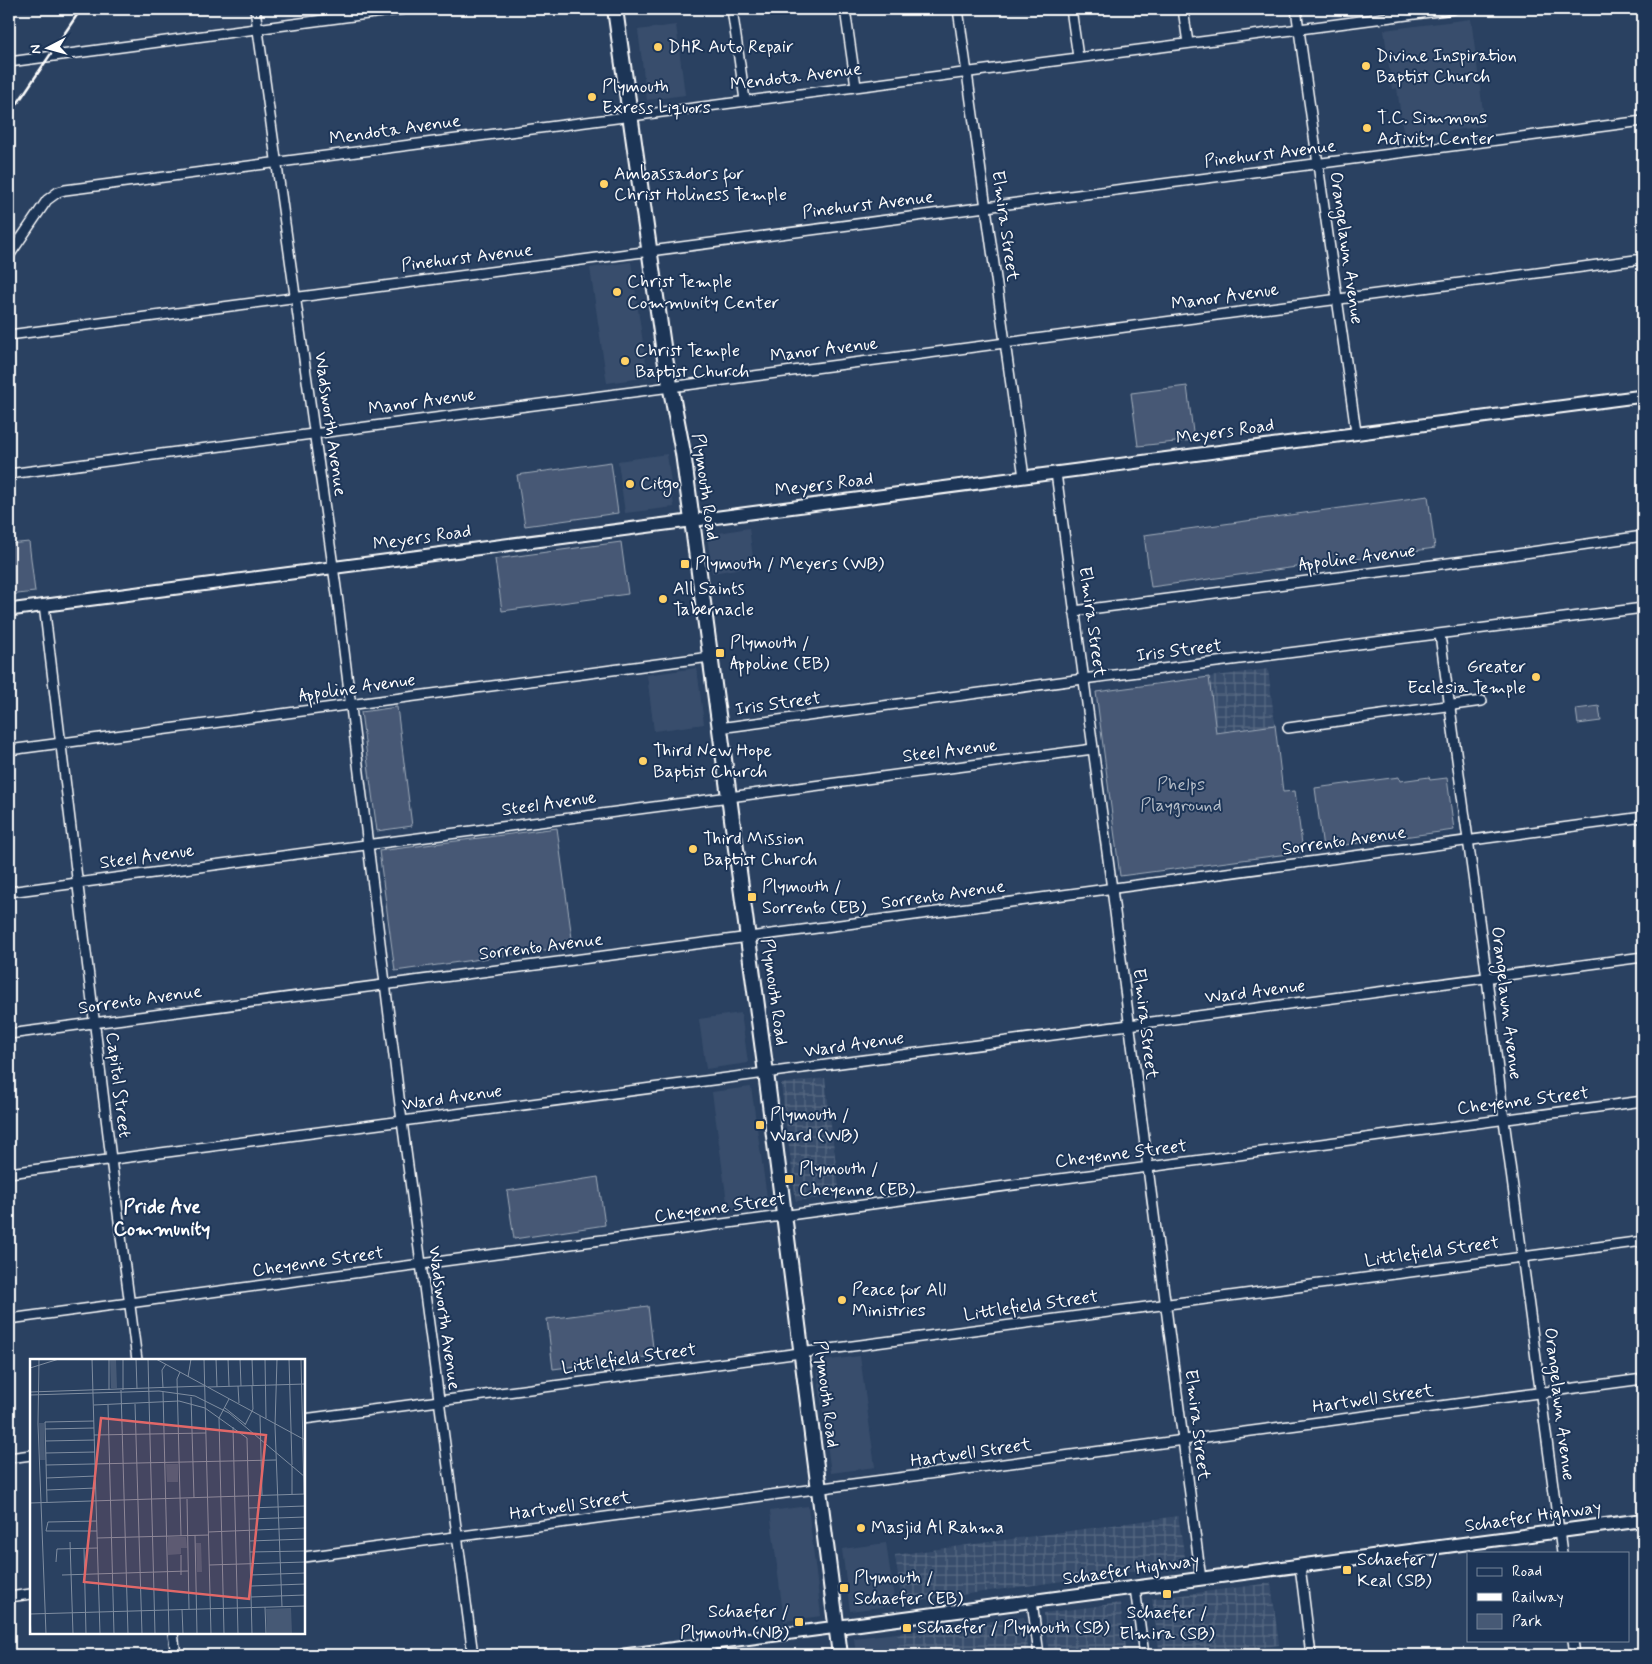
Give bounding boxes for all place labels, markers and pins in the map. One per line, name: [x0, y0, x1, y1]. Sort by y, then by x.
place label: DHR Auto Repair: [668, 35, 794, 59]
marker: DHR Auto Repair: [652, 41, 664, 53]
place label: Divine Inspiration Baptist Church: [1376, 44, 1517, 89]
marker: Divine Inspiration Baptist Church: [1360, 60, 1372, 72]
place label: Plymouth Exress Liquors: [602, 75, 711, 120]
marker: Plymouth Exress Liquors: [586, 91, 598, 103]
place label: T.C. Simmons Activity Center: [1377, 106, 1495, 151]
marker: T.C. Simmons Activity Center: [1361, 122, 1373, 134]
place label: Ambassadors for Christ Holiness Temple: [614, 162, 787, 207]
marker: Ambassadors for Christ Holiness Temple: [598, 178, 610, 190]
place label: Christ Temple Community Center: [627, 270, 780, 315]
marker: Christ Temple Community Center: [611, 286, 623, 298]
place label: Christ Temple Baptist Church: [635, 339, 749, 384]
marker: Christ Temple Baptist Church: [619, 355, 631, 367]
place label: Citgo: [640, 472, 679, 497]
marker: Citgo: [624, 478, 636, 490]
place label: Plymouth / Meyers (WB): [695, 552, 885, 576]
marker: Plymouth / Meyers (WB): [679, 558, 691, 570]
place label: All Saints Tabernacle: [673, 577, 754, 622]
marker: All Saints Tabernacle: [657, 593, 669, 605]
place label: Plymouth / Appoline (EB): [730, 631, 830, 677]
marker: Plymouth / Appoline (EB): [714, 647, 726, 659]
place label: Greater Ecclesia Temple: [1407, 655, 1526, 700]
marker: Greater Ecclesia Temple: [1530, 671, 1542, 683]
place label: Third New Hope Baptist Church: [653, 739, 772, 784]
marker: Third New Hope Baptist Church: [637, 755, 649, 767]
place label: Third Mission Baptist Church: [703, 827, 817, 872]
marker: Third Mission Baptist Church: [687, 843, 699, 855]
place label: Plymouth / Sorrento (EB): [762, 875, 867, 920]
marker: Plymouth / Sorrento (EB): [746, 891, 758, 903]
place label: Plymouth / Ward (WB): [770, 1103, 859, 1148]
marker: Plymouth / Ward (WB): [754, 1119, 766, 1131]
place label: Plymouth / Cheyenne (EB): [799, 1157, 916, 1202]
marker: Plymouth / Cheyenne (EB): [783, 1173, 795, 1185]
place label: Peace for All Ministries: [852, 1278, 946, 1323]
marker: Peace for All Ministries: [836, 1294, 848, 1306]
place label: Masjid Al Rahma: [871, 1516, 1004, 1540]
marker: Masjid Al Rahma: [855, 1522, 867, 1534]
place label: Schaefer / Keal (SB): [1357, 1548, 1438, 1593]
marker: Schaefer / Keal (SB): [1341, 1564, 1353, 1576]
place label: Plymouth / Schaefer (EB): [854, 1566, 964, 1611]
marker: Plymouth / Schaefer (EB): [838, 1582, 850, 1594]
marker: Schaefer / Elmira (SB): [1161, 1588, 1173, 1600]
place label: Schaefer / Plymouth (NB): [680, 1600, 790, 1645]
place label: Schaefer / Elmira (SB): [1119, 1601, 1215, 1646]
marker: Schaefer / Plymouth (NB): [793, 1616, 805, 1628]
place label: Schaefer / Plymouth (SB): [917, 1616, 1110, 1640]
marker: Schaefer / Plymouth (SB): [901, 1622, 913, 1634]

